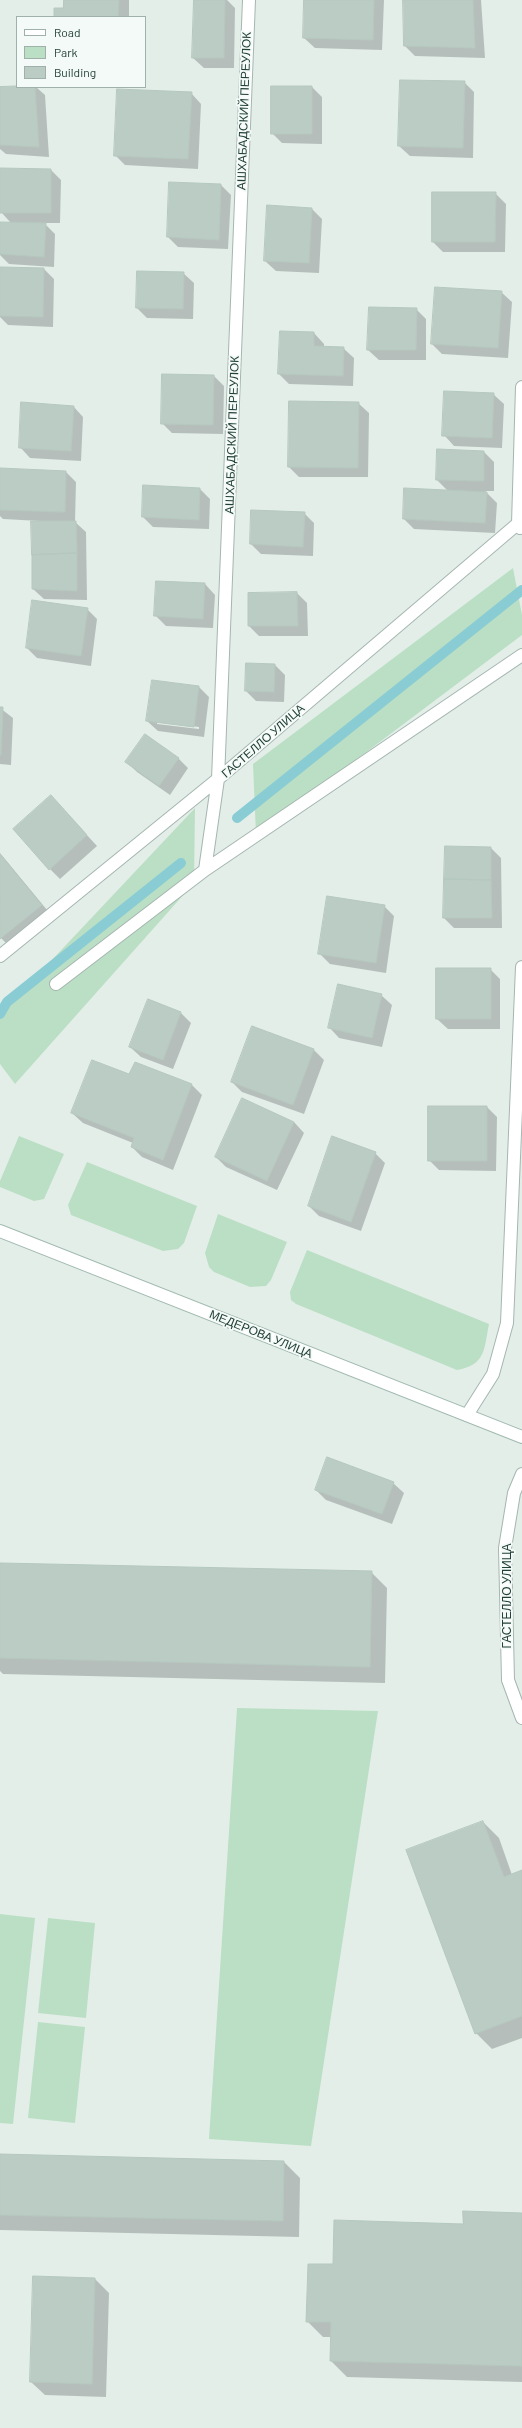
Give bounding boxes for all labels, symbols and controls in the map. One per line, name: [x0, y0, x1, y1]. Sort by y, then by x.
legend: [16, 16, 146, 88]
text: Road: [54, 25, 81, 39]
street label: АШХАБАДСКИЙ ПЕРЕУЛОК: [234, 32, 254, 190]
text: Park: [54, 45, 78, 59]
text: Building: [54, 65, 96, 79]
street label: АШХАБАДСКИЙ ПЕРЕУЛОК: [222, 356, 242, 514]
street label: ГАСТЕЛЛО УЛИЦА: [219, 701, 307, 781]
street label: МЕДЕРОВА УЛИЦА: [207, 1307, 315, 1361]
street label: ГАСТЕЛЛО УЛИЦА: [500, 1543, 514, 1649]

